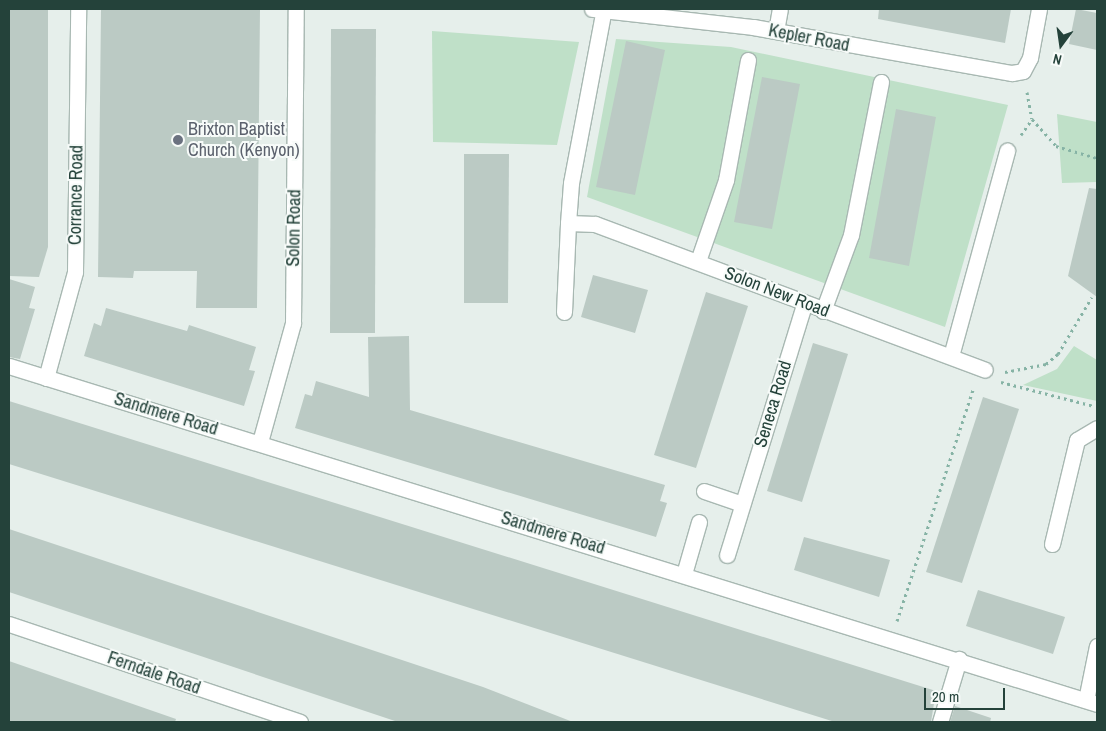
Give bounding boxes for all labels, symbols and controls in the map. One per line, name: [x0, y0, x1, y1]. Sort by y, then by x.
street label: Kepler Road: [767, 20, 851, 56]
north arrow: [1036, 20, 1086, 70]
text: N: [1051, 50, 1064, 69]
place label: Brixton Baptist Church (Kenyon): [188, 119, 300, 162]
marker: Brixton Baptist Church (Kenyon): [172, 134, 184, 146]
street label: Corrance Road: [64, 145, 88, 245]
street label: Solon Road: [283, 189, 305, 267]
street label: Solon New Road: [721, 262, 833, 322]
street label: Seneca Road: [750, 358, 796, 450]
street label: Sandmere Road: [111, 388, 221, 440]
street label: Sandmere Road: [498, 507, 608, 559]
street label: Ferndale Road: [105, 647, 203, 699]
scale bar: [926, 678, 1007, 710]
text: 20 m: [932, 686, 959, 707]

